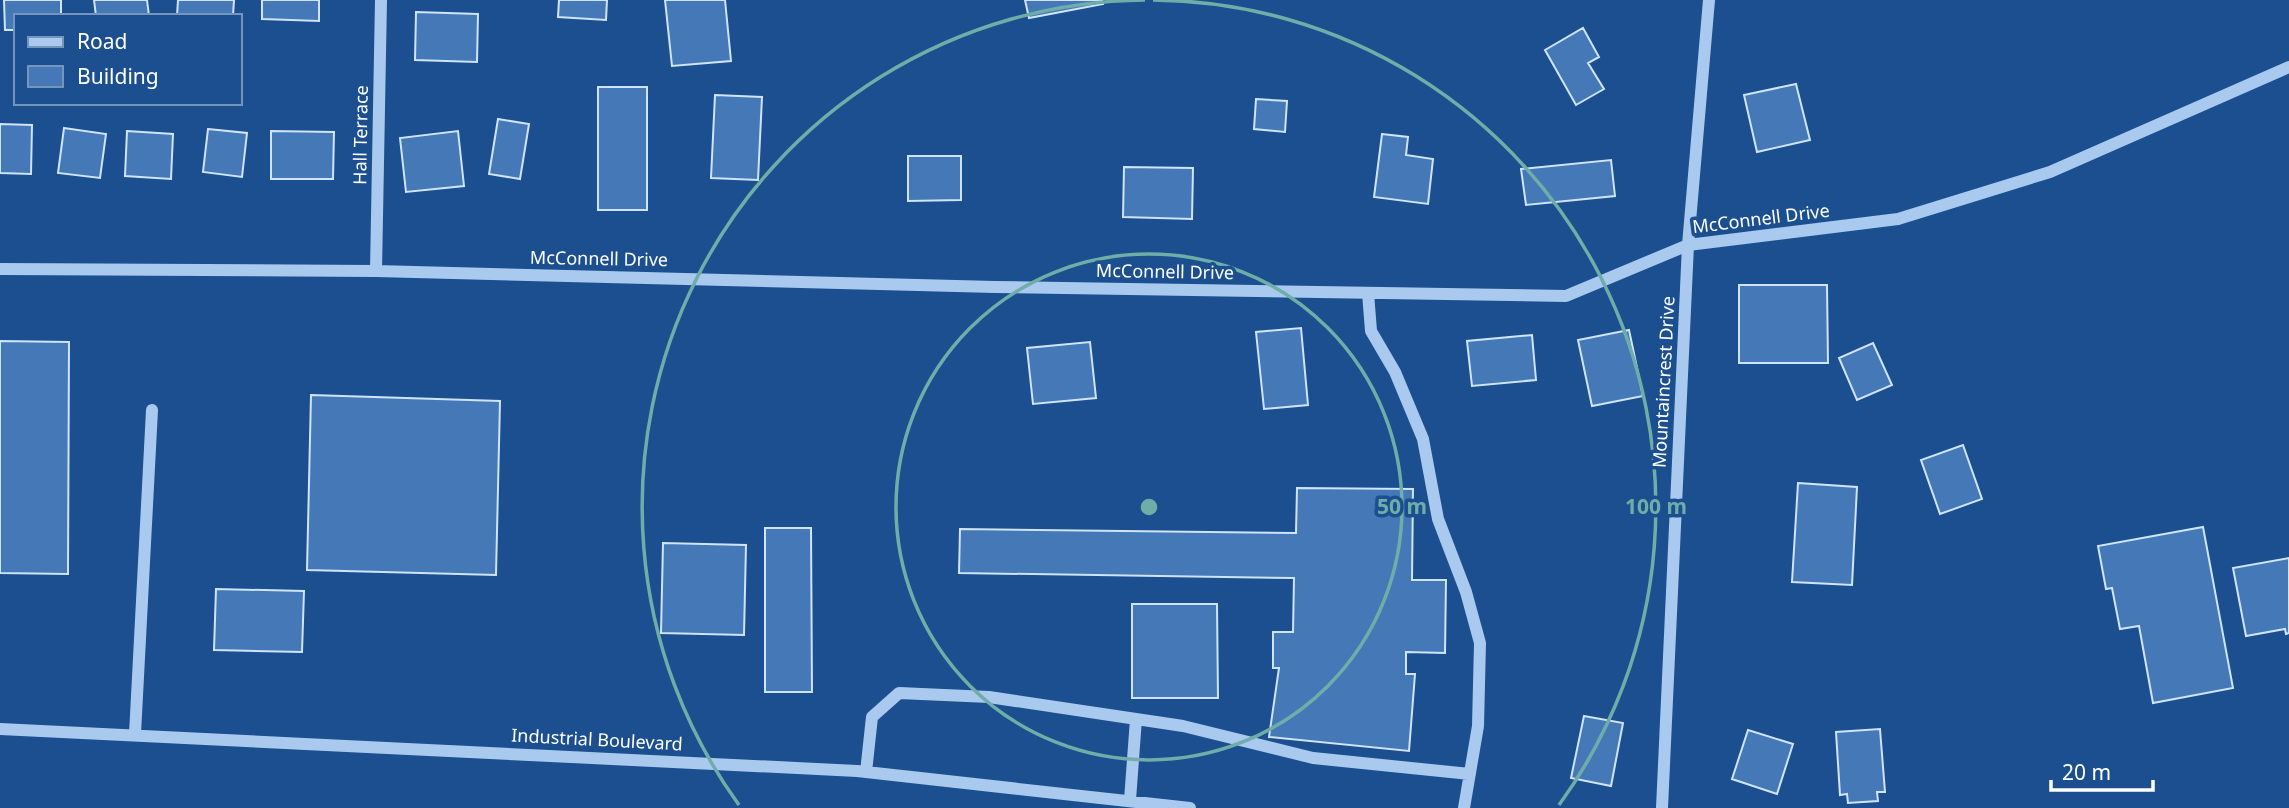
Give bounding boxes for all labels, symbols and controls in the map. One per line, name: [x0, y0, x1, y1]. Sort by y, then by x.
legend: [14, 14, 242, 105]
text: Road: [77, 27, 127, 55]
text: Building: [77, 62, 159, 90]
street label: Hall Terrace: [347, 85, 373, 185]
street label: McConnell Drive: [1691, 198, 1831, 238]
street label: McConnell Drive: [530, 245, 668, 271]
street label: McConnell Drive: [1096, 258, 1234, 284]
street label: Mountaincrest Drive: [1647, 295, 1679, 468]
text: 50 m: [1377, 492, 1427, 520]
text: 100 m: [1625, 492, 1687, 520]
centre of rings: [1137, 495, 1161, 519]
street label: Industrial Boulevard: [511, 723, 683, 755]
scale bar: [2051, 748, 2152, 792]
text: 20 m: [2062, 758, 2111, 786]

